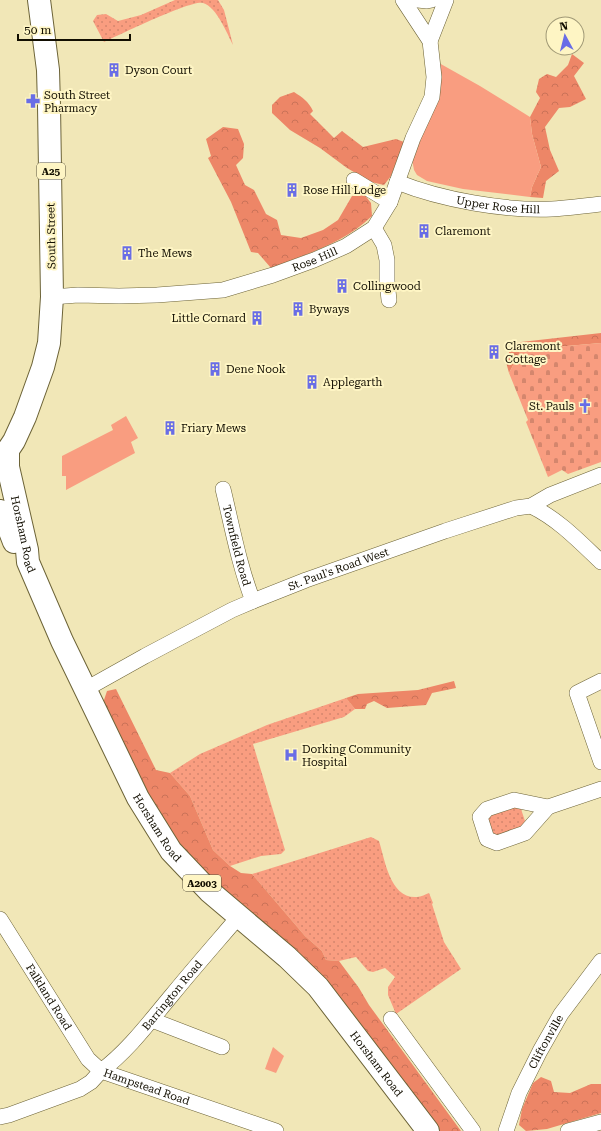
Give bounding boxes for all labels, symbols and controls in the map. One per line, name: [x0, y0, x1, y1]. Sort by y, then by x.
scale bar: [18, 16, 130, 42]
north arrow: [545, 16, 585, 56]
text: N: [559, 20, 569, 34]
text: 50 m: [24, 23, 51, 37]
building icon: Dyson Court: [106, 62, 122, 78]
place label: Dyson Court: [125, 64, 192, 77]
place label: South Street Pharmacy: [44, 89, 110, 115]
pharmacy icon: South Street Pharmacy: [25, 93, 41, 109]
road number: A25: [37, 163, 65, 179]
building icon: Rose Hill Lodge: [284, 182, 300, 198]
place label: Rose Hill Lodge: [303, 184, 386, 197]
street label: Upper Rose Hill: [455, 194, 541, 216]
street label: South Street: [44, 203, 59, 269]
building icon: Claremont: [416, 223, 432, 239]
place label: Claremont: [435, 225, 491, 238]
street label: Rose Hill: [290, 244, 340, 274]
building icon: The Mews: [119, 245, 135, 261]
place label: The Mews: [138, 247, 192, 260]
building icon: Collingwood: [334, 278, 350, 294]
place label: Collingwood: [353, 280, 421, 293]
building icon: Byways: [290, 301, 306, 317]
place label: Byways: [309, 303, 349, 316]
building icon: Little Cornard: [249, 310, 265, 326]
place label: Little Cornard: [171, 312, 246, 325]
place label: Claremont Cottage: [505, 340, 561, 366]
building icon: Claremont Cottage: [486, 344, 502, 360]
building icon: Dene Nook: [207, 361, 223, 377]
place label: Dene Nook: [226, 363, 286, 376]
building icon: Applegarth: [304, 374, 320, 390]
place label: Applegarth: [323, 376, 382, 389]
church icon: St. Pauls: [577, 398, 593, 414]
place label: St. Pauls: [529, 400, 574, 413]
building icon: Friary Mews: [162, 420, 178, 436]
place label: Friary Mews: [181, 422, 246, 435]
street label: Horsham Road: [8, 495, 38, 575]
street label: Townfield Road: [220, 504, 253, 588]
street label: St. Paul's Road West: [286, 545, 391, 593]
place label: Dorking Community Hospital: [302, 743, 412, 769]
hospital icon: Dorking Community Hospital: [283, 747, 299, 763]
street label: Horsham Road: [130, 792, 184, 865]
road number: A2003: [183, 875, 221, 891]
street label: Barrington Road: [139, 958, 205, 1033]
street label: Falkland Road: [23, 962, 74, 1033]
street label: Cliftonville: [526, 1013, 566, 1071]
street label: Horsham Road: [347, 1029, 405, 1099]
street label: Hampstead Road: [102, 1066, 191, 1108]

